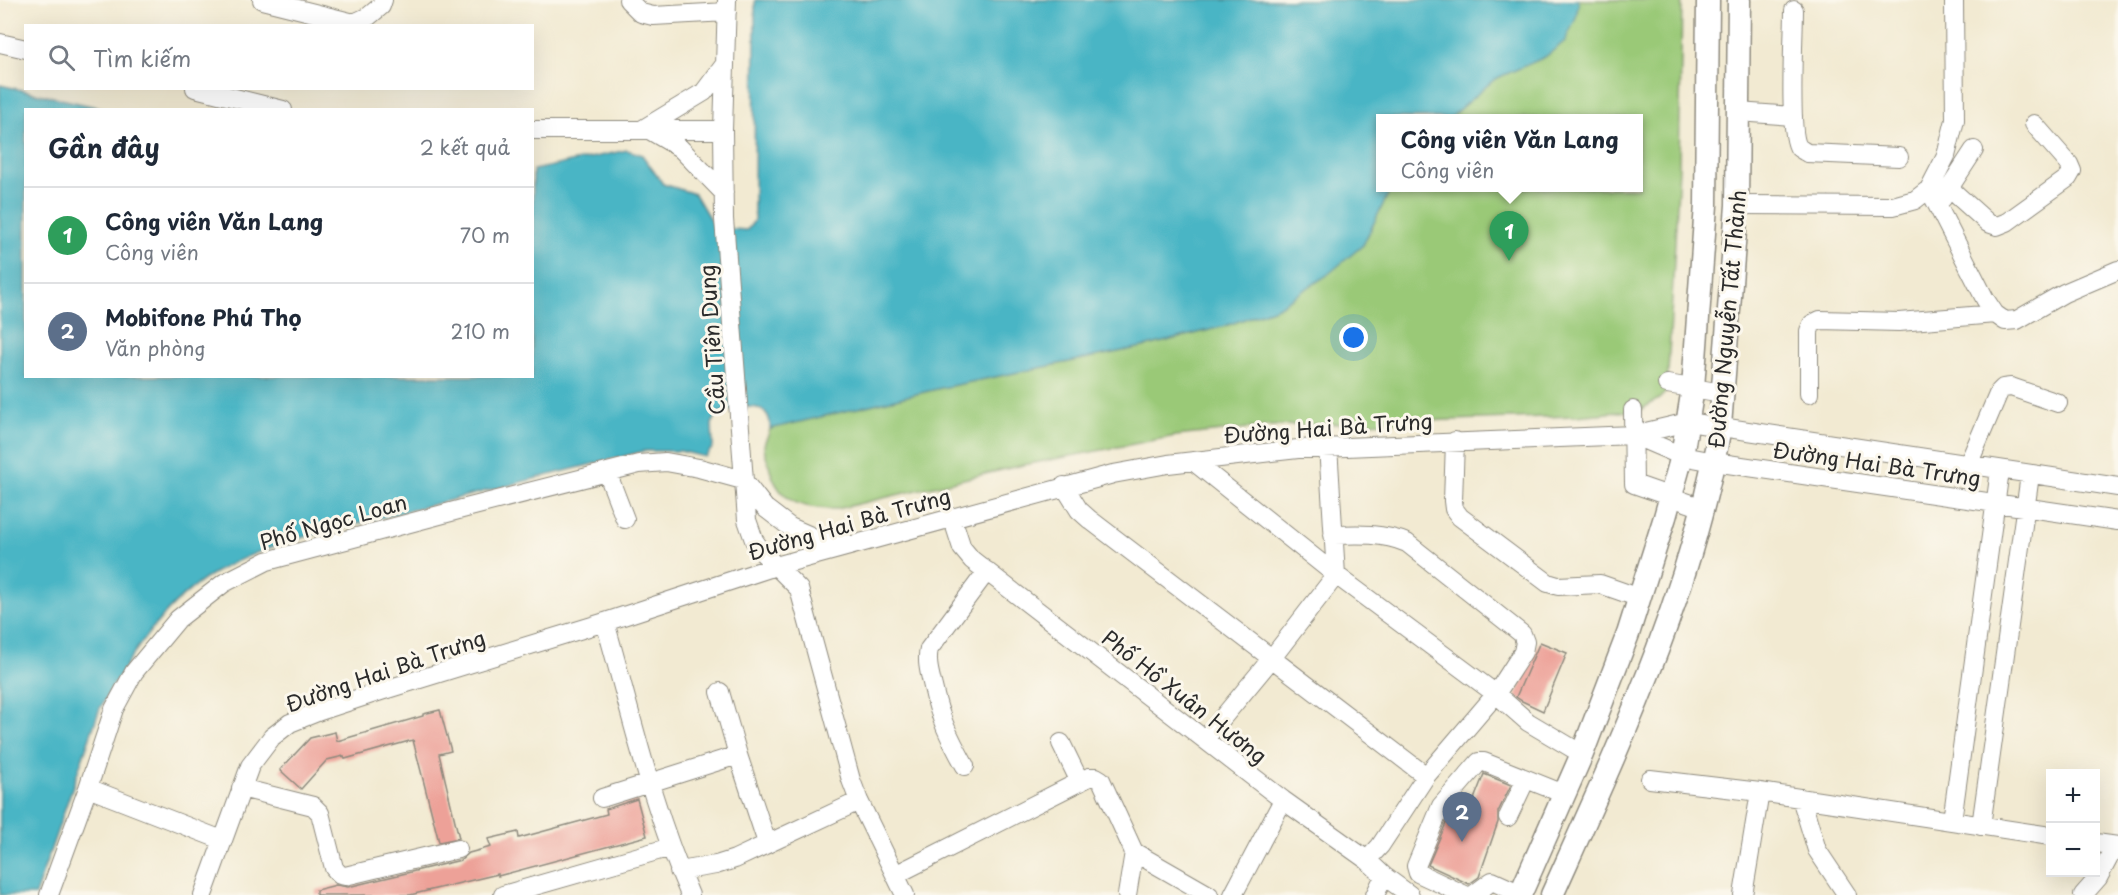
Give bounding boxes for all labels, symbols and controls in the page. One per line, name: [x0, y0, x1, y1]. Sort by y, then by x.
search box: [24, 24, 534, 90]
icon: search: [45, 41, 78, 74]
text: Tìm kiếm: [93, 41, 191, 74]
popup: [1376, 114, 1643, 192]
text: Công viên Văn Lang: [1400, 122, 1619, 155]
text: Gần đây: [48, 128, 160, 167]
text: 2 kết quả: [420, 132, 510, 162]
text: Công viên: [1400, 155, 1494, 185]
street label: Đường Nguyễn Tất Thành: [1699, 188, 1753, 450]
text: Công viên Văn Lang: [105, 204, 323, 237]
pin: 1: [1490, 212, 1528, 261]
text: 1: [63, 220, 72, 250]
text: 70 m: [460, 220, 510, 250]
text: Công viên: [105, 237, 199, 267]
street label: Cầu Tiên Dung: [690, 264, 732, 416]
text: Mobifone Phú Thọ: [105, 300, 302, 333]
text: 2: [60, 316, 75, 346]
text: 210 m: [451, 316, 510, 346]
your location: [1339, 323, 1368, 352]
text: Văn phòng: [105, 333, 206, 363]
street label: Đường Hai Bà Trưng: [1222, 404, 1434, 450]
street label: Đường Hai Bà Trưng: [1771, 433, 1983, 493]
street label: Đường Hai Bà Trưng: [744, 479, 954, 567]
street label: Phố Ngọc Loan: [256, 485, 410, 557]
street label: Đường Hai Bà Trưng: [281, 621, 489, 719]
street label: Phố Hồ Xuân Hương: [1096, 621, 1274, 771]
map controls: [2046, 769, 2100, 877]
button: +: [2046, 769, 2100, 823]
pin: 2: [1442, 792, 1482, 842]
button: −: [2046, 823, 2100, 877]

